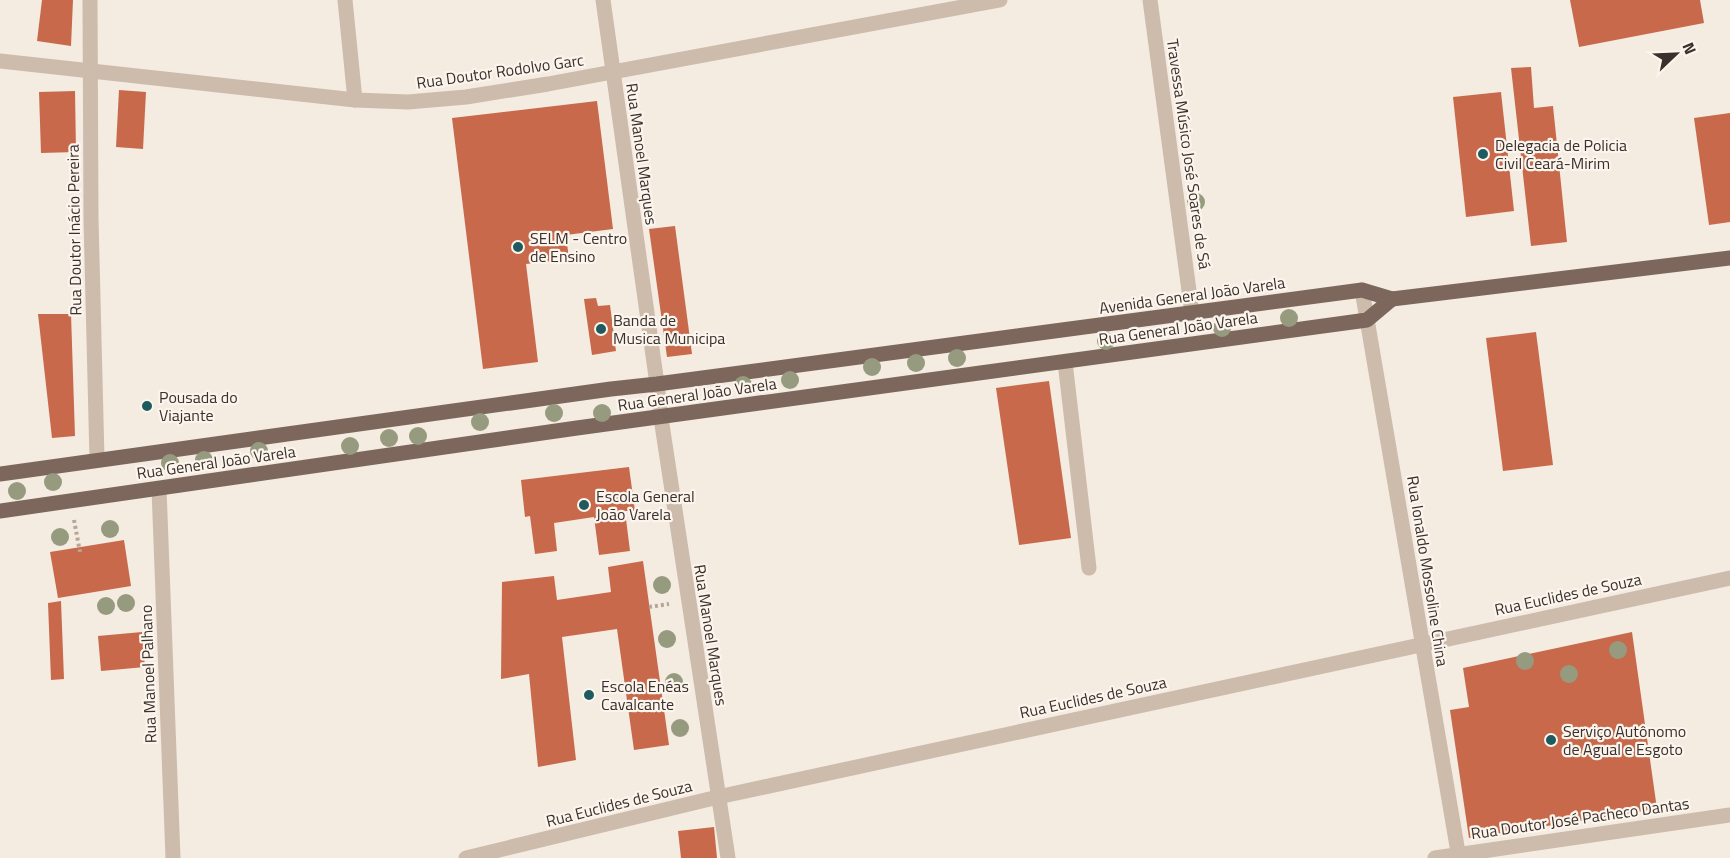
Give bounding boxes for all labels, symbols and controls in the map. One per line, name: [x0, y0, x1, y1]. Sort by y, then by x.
north arrow: [1646, 24, 1706, 84]
street label: Travessa Músico José Soares de Sá: [1161, 37, 1217, 271]
text: N: [1677, 38, 1703, 58]
street label: Rua Doutor Rodolvo Garc: [415, 47, 585, 95]
street label: Rua Manoel Marques: [620, 82, 664, 226]
place label: Delegacia de Policia Civil Ceará-Mirim: [1495, 133, 1627, 175]
street label: Rua Doutor Inácio Pereira: [61, 144, 87, 316]
marker: Delegacia de Policia Civil Ceará-Mirim: [1476, 147, 1490, 161]
place label: SELM - Centro de Ensino: [530, 226, 627, 268]
marker: SELM - Centro de Ensino: [511, 240, 525, 254]
street label: Avenida General João Varela: [1098, 270, 1286, 320]
street label: Rua General João Varela: [1097, 305, 1259, 351]
place label: Banda de Musica Municipa: [613, 308, 725, 350]
marker: Banda de Musica Municipa: [594, 322, 608, 336]
street label: Rua General João Varela: [616, 371, 778, 417]
place label: Pousada do Viajante: [159, 385, 238, 427]
marker: Pousada do Viajante: [140, 399, 154, 413]
street label: Rua General João Varela: [135, 439, 297, 485]
street label: Rua Ionaldo Mossoline China: [1401, 474, 1455, 668]
place label: Escola General João Varela: [596, 484, 695, 526]
marker: Escola General João Varela: [577, 498, 591, 512]
street label: Rua Manoel Marques: [688, 563, 734, 707]
street label: Rua Euclides de Souza: [1492, 567, 1644, 621]
street label: Rua Manoel Palhano: [134, 604, 162, 744]
street label: Rua Euclides de Souza: [1017, 670, 1169, 724]
place label: Escola Enéas Cavalcante: [601, 674, 689, 716]
marker: Escola Enéas Cavalcante: [582, 688, 596, 702]
place label: Serviço Autônomo de Agual e Esgoto: [1563, 719, 1686, 761]
marker: Serviço Autônomo de Agual e Esgoto: [1544, 733, 1558, 747]
street label: Rua Euclides de Souza: [543, 773, 695, 833]
street label: Rua Doutor José Pacheco Dantas: [1469, 791, 1691, 845]

